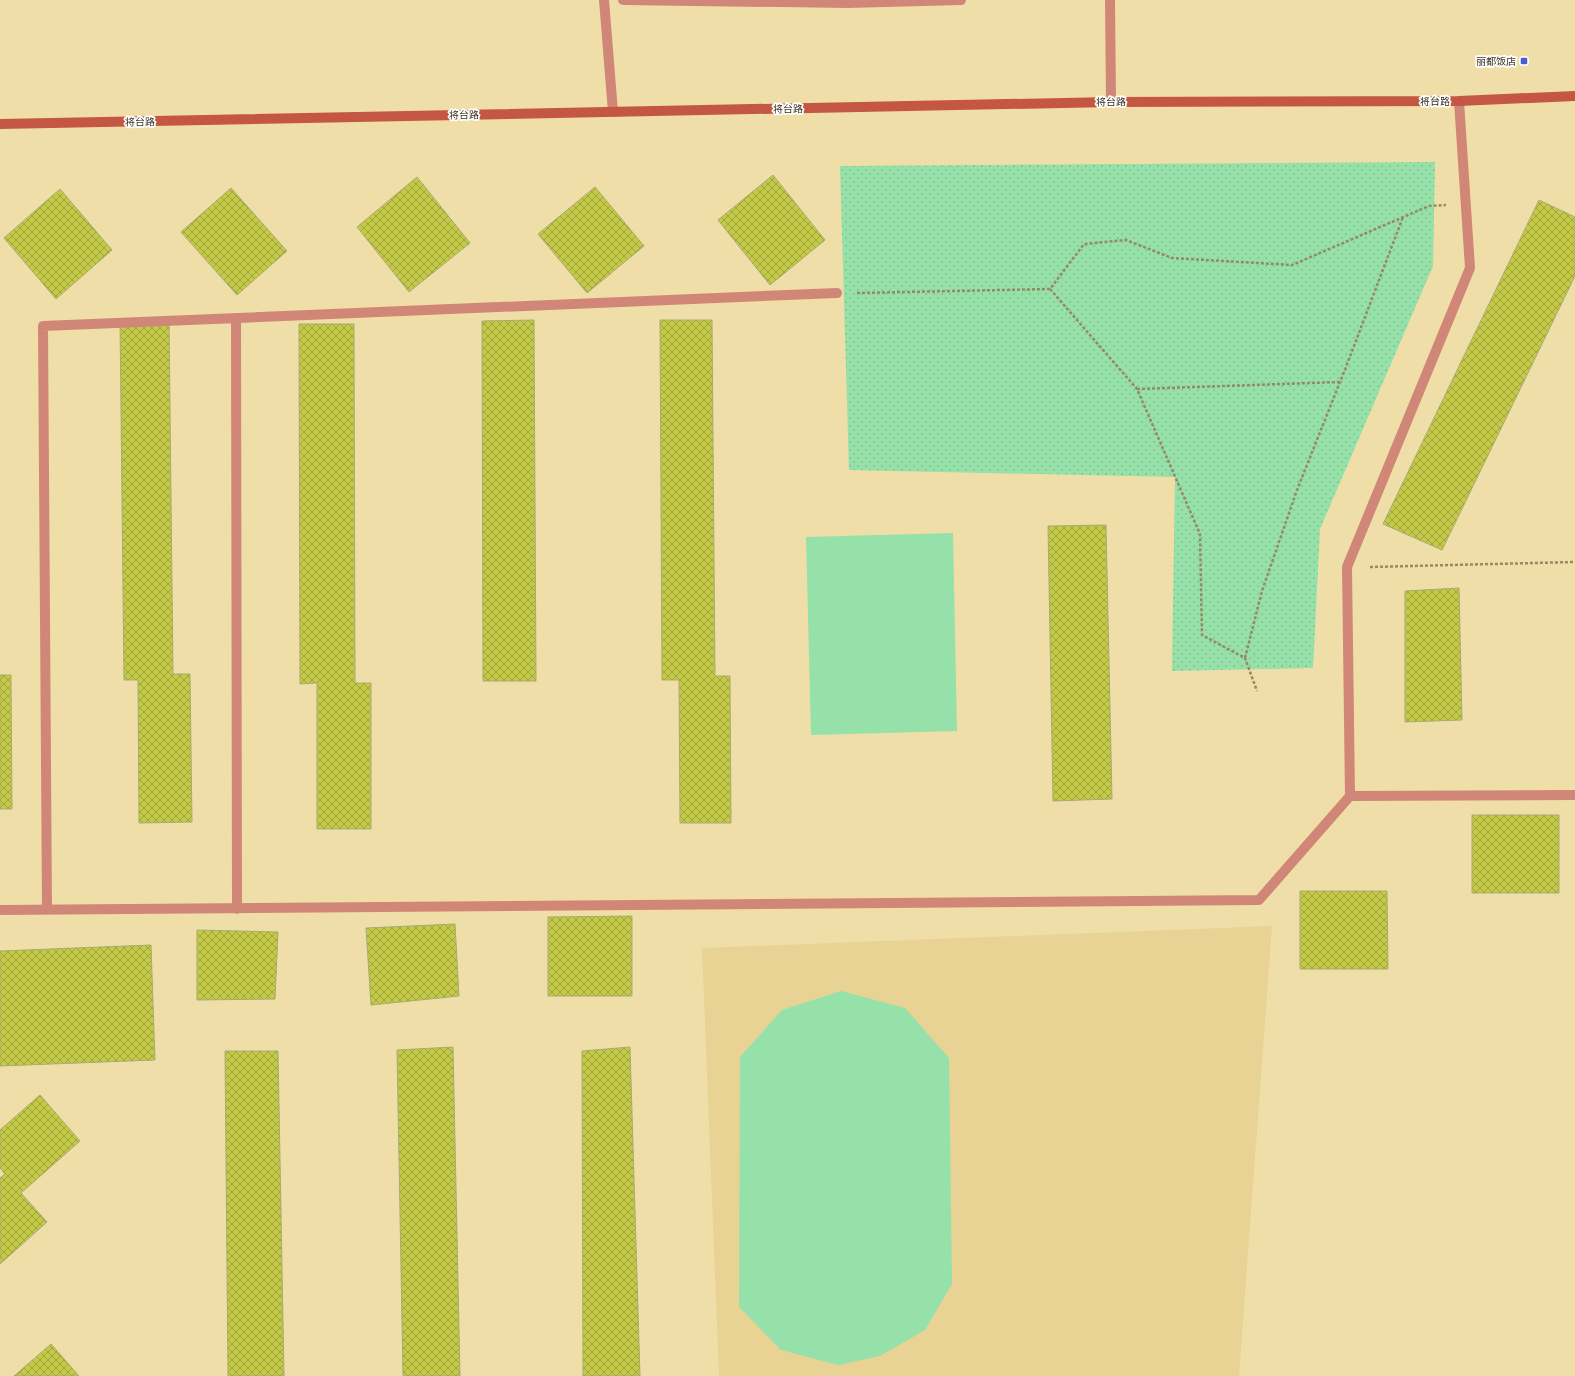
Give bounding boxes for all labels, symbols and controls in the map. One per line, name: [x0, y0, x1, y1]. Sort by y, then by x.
place label: 丽都饭店: [1476, 55, 1516, 68]
marker: 丽都饭店: [1519, 56, 1529, 66]
street label: 将台路: [1096, 95, 1126, 109]
street label: 将台路: [1420, 95, 1450, 108]
street label: 将台路: [773, 102, 803, 116]
street label: 将台路: [449, 108, 479, 122]
street label: 将台路: [125, 115, 155, 129]

